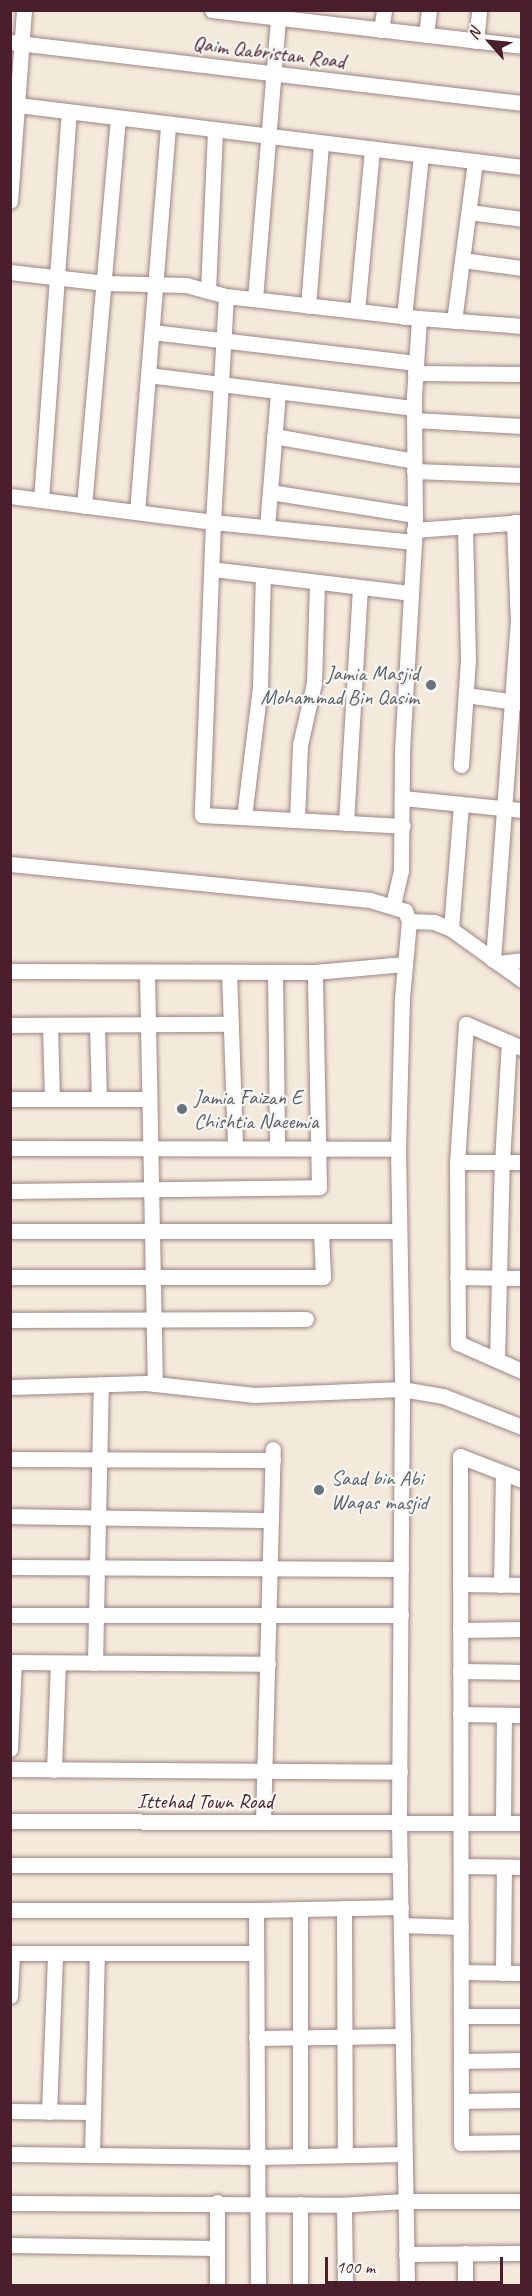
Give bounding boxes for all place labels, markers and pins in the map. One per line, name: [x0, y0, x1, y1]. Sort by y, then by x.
place label: Jamia Masjid Mohammad Bin Qasim: [258, 660, 419, 710]
marker: Jamia Masjid Mohammad Bin Qasim: [424, 678, 438, 692]
place label: Jamia Faizan E Chishtia Naeemia: [194, 1084, 318, 1134]
marker: Jamia Faizan E Chishtia Naeemia: [175, 1102, 189, 1116]
place label: Saad bin Abi Waqas masjid: [331, 1465, 428, 1515]
marker: Saad bin Abi Waqas masjid: [312, 1483, 326, 1497]

